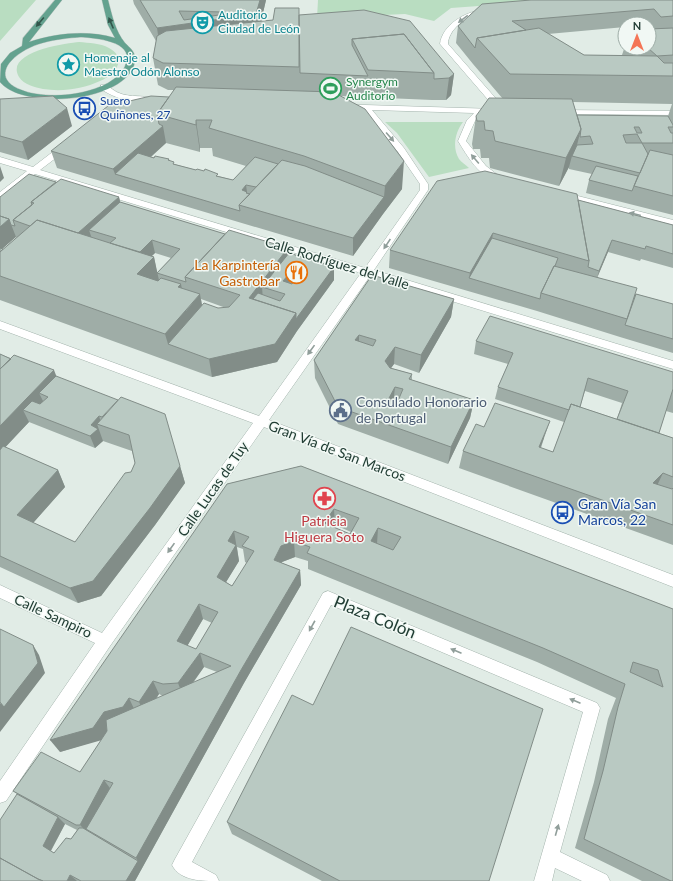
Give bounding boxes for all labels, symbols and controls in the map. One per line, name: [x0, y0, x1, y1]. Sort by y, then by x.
place label: Auditorio Ciudad de León: [218, 7, 300, 36]
theatre icon: Auditorio Ciudad de León: [189, 9, 215, 35]
one-way arrow: [458, 15, 469, 24]
north arrow: [617, 16, 657, 56]
one-way arrow: [36, 17, 45, 28]
one-way arrow: [107, 17, 113, 29]
text: N: [633, 19, 641, 32]
place label: Homenaje al Maestro Odón Alonso: [84, 50, 200, 79]
place icon: Homenaje al Maestro Odón Alonso: [55, 52, 81, 78]
place label: Synergym Auditorio: [346, 74, 398, 103]
sports icon: Synergym Auditorio: [318, 76, 344, 102]
place label: Suero Quiñones, 27: [100, 93, 171, 122]
bus stop icon: Suero Quiñones, 27: [71, 95, 97, 121]
one-way arrow: [385, 132, 394, 142]
one-way arrow: [471, 154, 480, 165]
one-way arrow: [629, 210, 641, 216]
street label: Calle Rodríguez del Valle: [263, 232, 411, 293]
one-way arrow: [383, 239, 391, 249]
place label: La Karpintería Gastrobar: [194, 256, 280, 289]
restaurant icon: La Karpintería Gastrobar: [283, 260, 309, 286]
one-way arrow: [307, 345, 316, 356]
place label: Consulado Honorario de Portugal: [356, 393, 487, 426]
public building icon: Consulado Honorario de Portugal: [327, 397, 353, 423]
street label: Gran Vía de San Marcos: [266, 416, 408, 485]
street label: Calle Lucas de Tuy: [174, 437, 252, 539]
pharmacy icon: Patricia Higuera Soto: [311, 486, 337, 512]
place label: Gran Vía San Marcos, 22: [578, 495, 656, 528]
bus stop icon: Gran Vía San Marcos, 22: [550, 499, 576, 525]
place label: Patricia Higuera Soto: [284, 512, 364, 545]
one-way arrow: [167, 542, 175, 553]
street label: Calle Sampiro: [12, 590, 95, 641]
street label: Plaza Colón: [331, 590, 419, 643]
one-way arrow: [309, 620, 315, 632]
one-way arrow: [449, 647, 461, 653]
one-way arrow: [569, 698, 581, 704]
one-way arrow: [554, 824, 560, 836]

